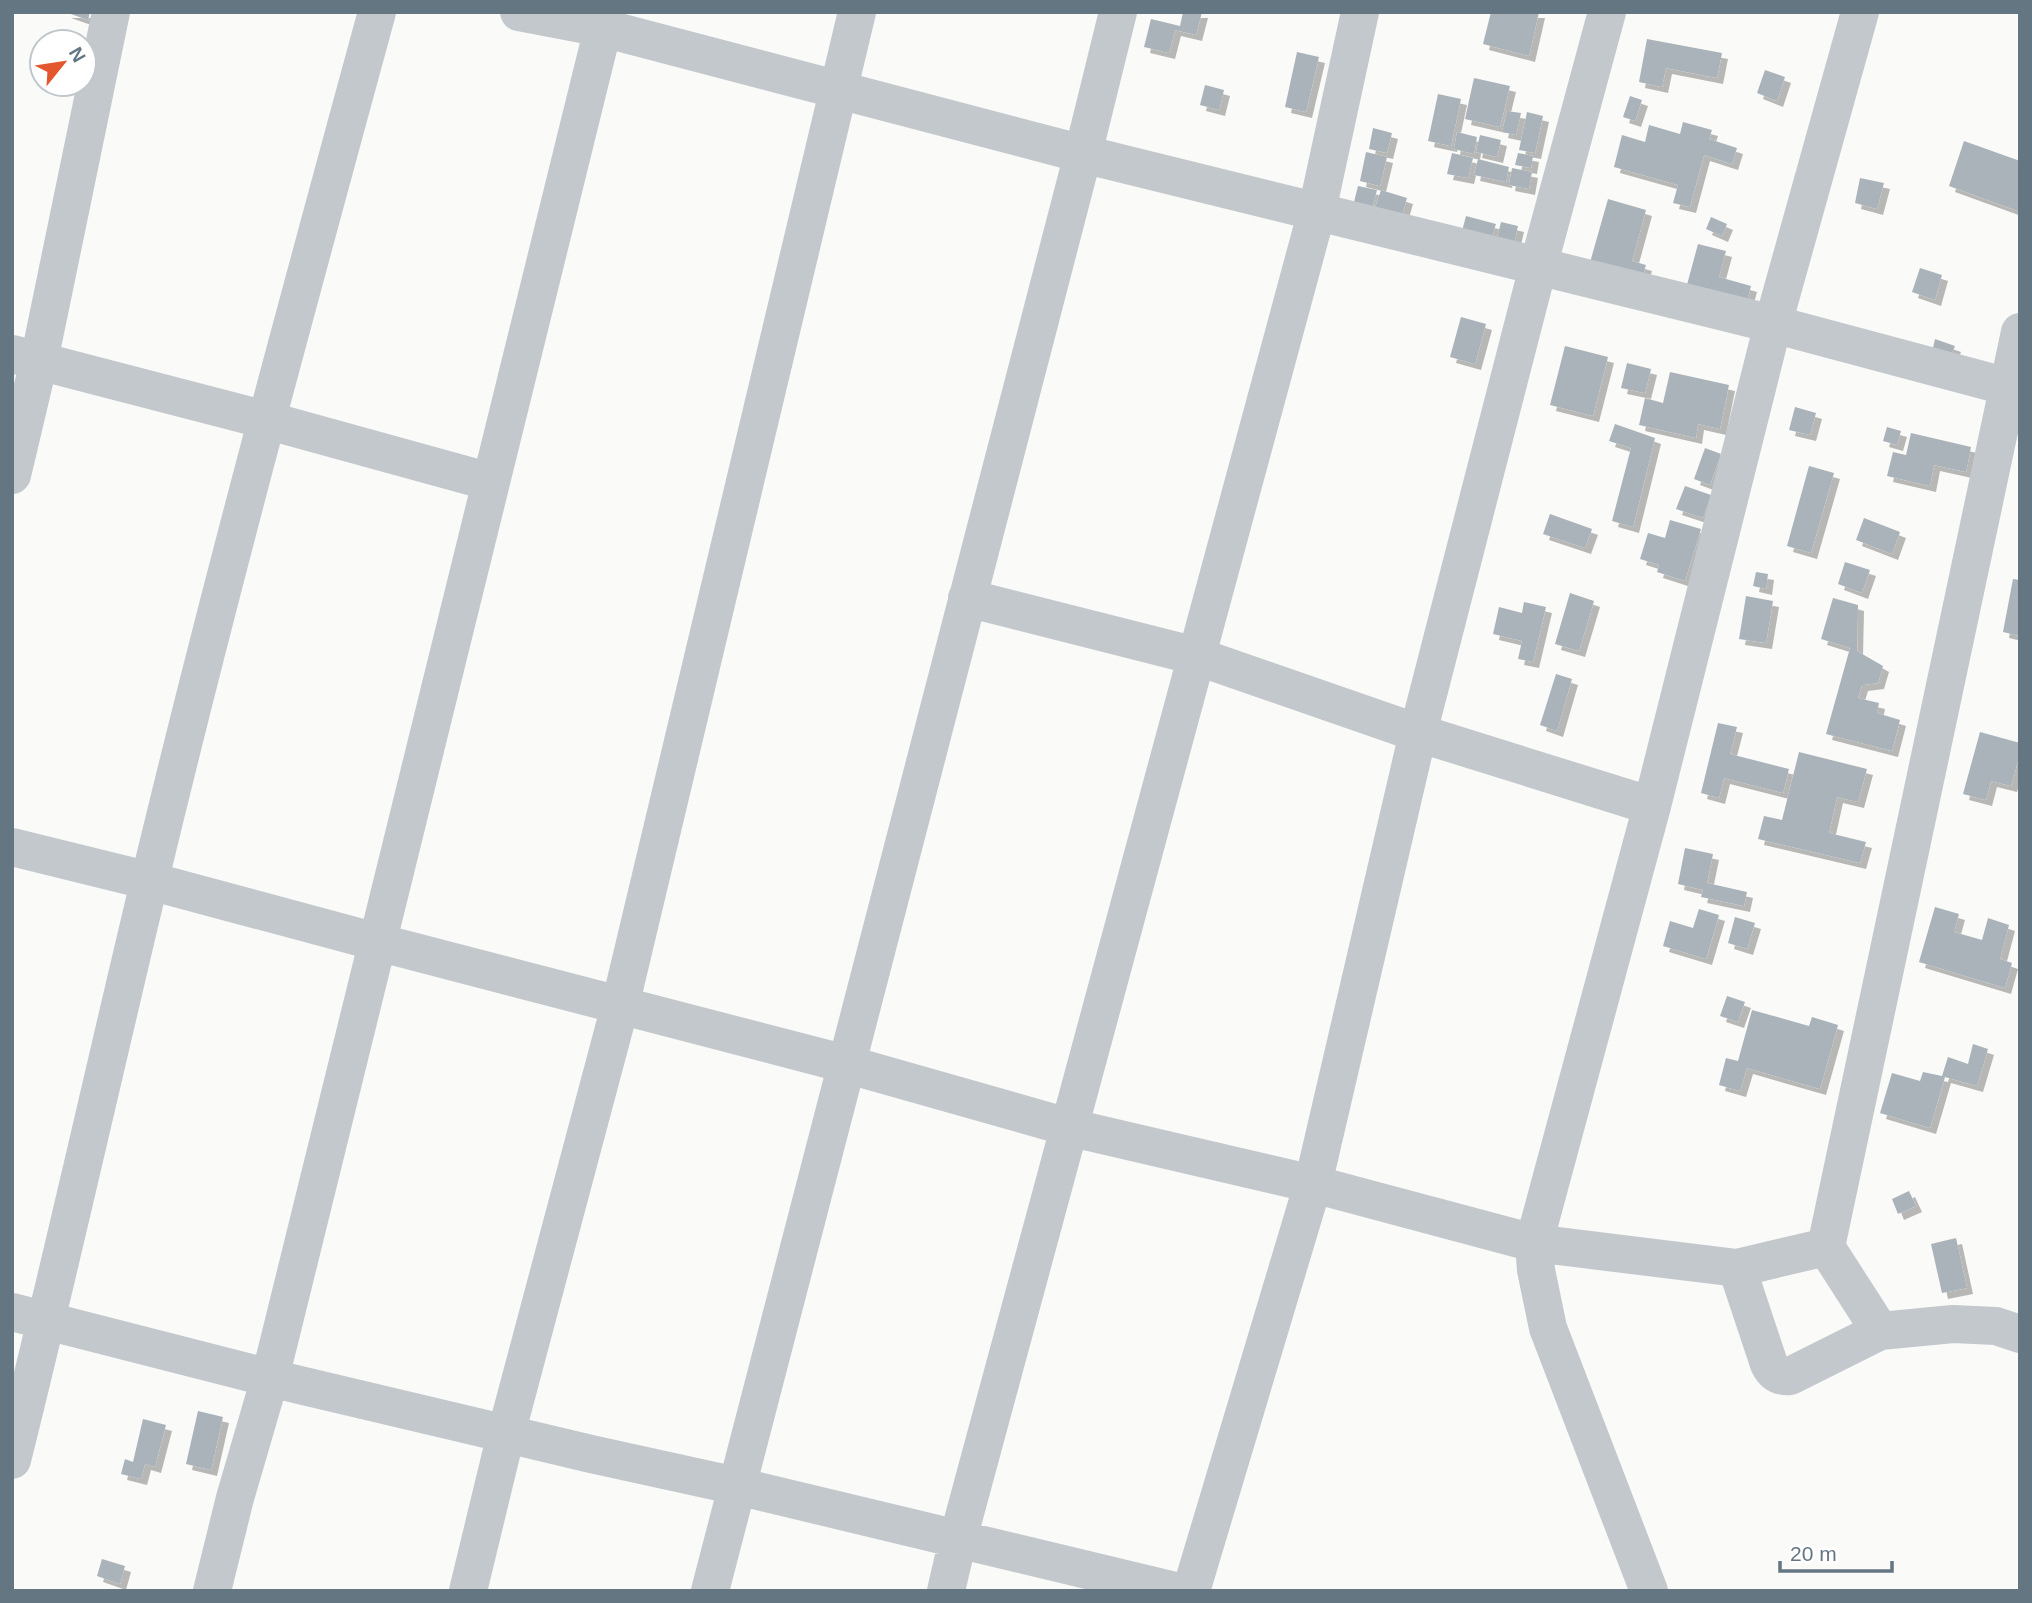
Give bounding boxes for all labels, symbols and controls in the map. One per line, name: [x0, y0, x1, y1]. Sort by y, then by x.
north arrow: [28, 28, 98, 98]
text: N: [65, 44, 90, 66]
scale bar: [1780, 1530, 1892, 1574]
text: 20 m: [1790, 1542, 1837, 1565]

